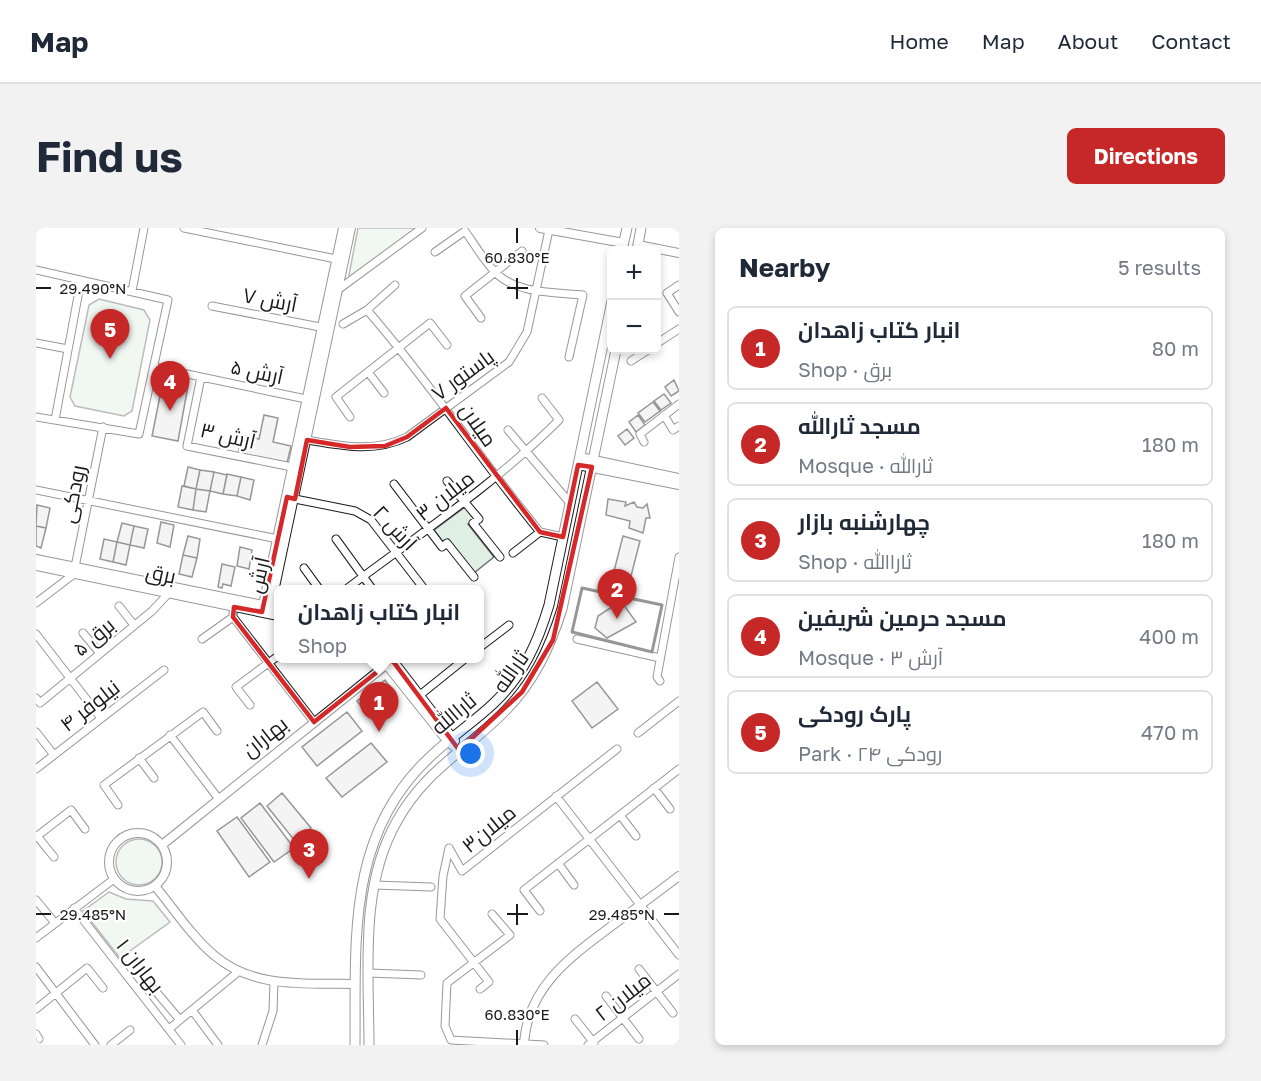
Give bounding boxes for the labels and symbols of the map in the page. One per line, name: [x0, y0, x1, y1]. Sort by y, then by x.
text: 60.830°E: [484, 248, 550, 266]
text: 29.490°N: [59, 279, 127, 297]
street label: آرش ۷: [241, 281, 300, 318]
pin: 5: [90, 310, 130, 359]
street label: پاستور ۷: [426, 342, 500, 407]
street label: آرش ۵: [228, 353, 286, 390]
pin: 4: [150, 362, 190, 411]
street label: میلان: [454, 397, 503, 452]
street label: آرش ۳: [198, 416, 259, 455]
street label: رودکی: [54, 462, 91, 525]
street label: میلان ۳: [410, 464, 479, 527]
street label: آرش ۲: [367, 499, 424, 556]
street label: آرش: [241, 554, 276, 596]
street label: برق: [144, 557, 179, 590]
pin: 2: [598, 570, 636, 619]
street label: برق ۵: [67, 611, 120, 662]
street label: ثارالله: [487, 645, 534, 697]
street label: نیلوفر ۴: [54, 674, 124, 737]
pin: 1: [360, 682, 398, 732]
street label: ثاراالله: [426, 687, 481, 740]
street label: بهاران: [236, 710, 293, 763]
your location: [456, 739, 485, 768]
street label: میلان۳: [456, 799, 521, 859]
pin: 3: [290, 830, 328, 879]
text: 29.485°N: [60, 905, 126, 923]
text: 29.485°N: [589, 905, 655, 923]
street label: بهاران ۱: [110, 933, 170, 999]
street label: میلان ۲: [589, 966, 656, 1027]
text: 60.830°E: [484, 1005, 550, 1023]

